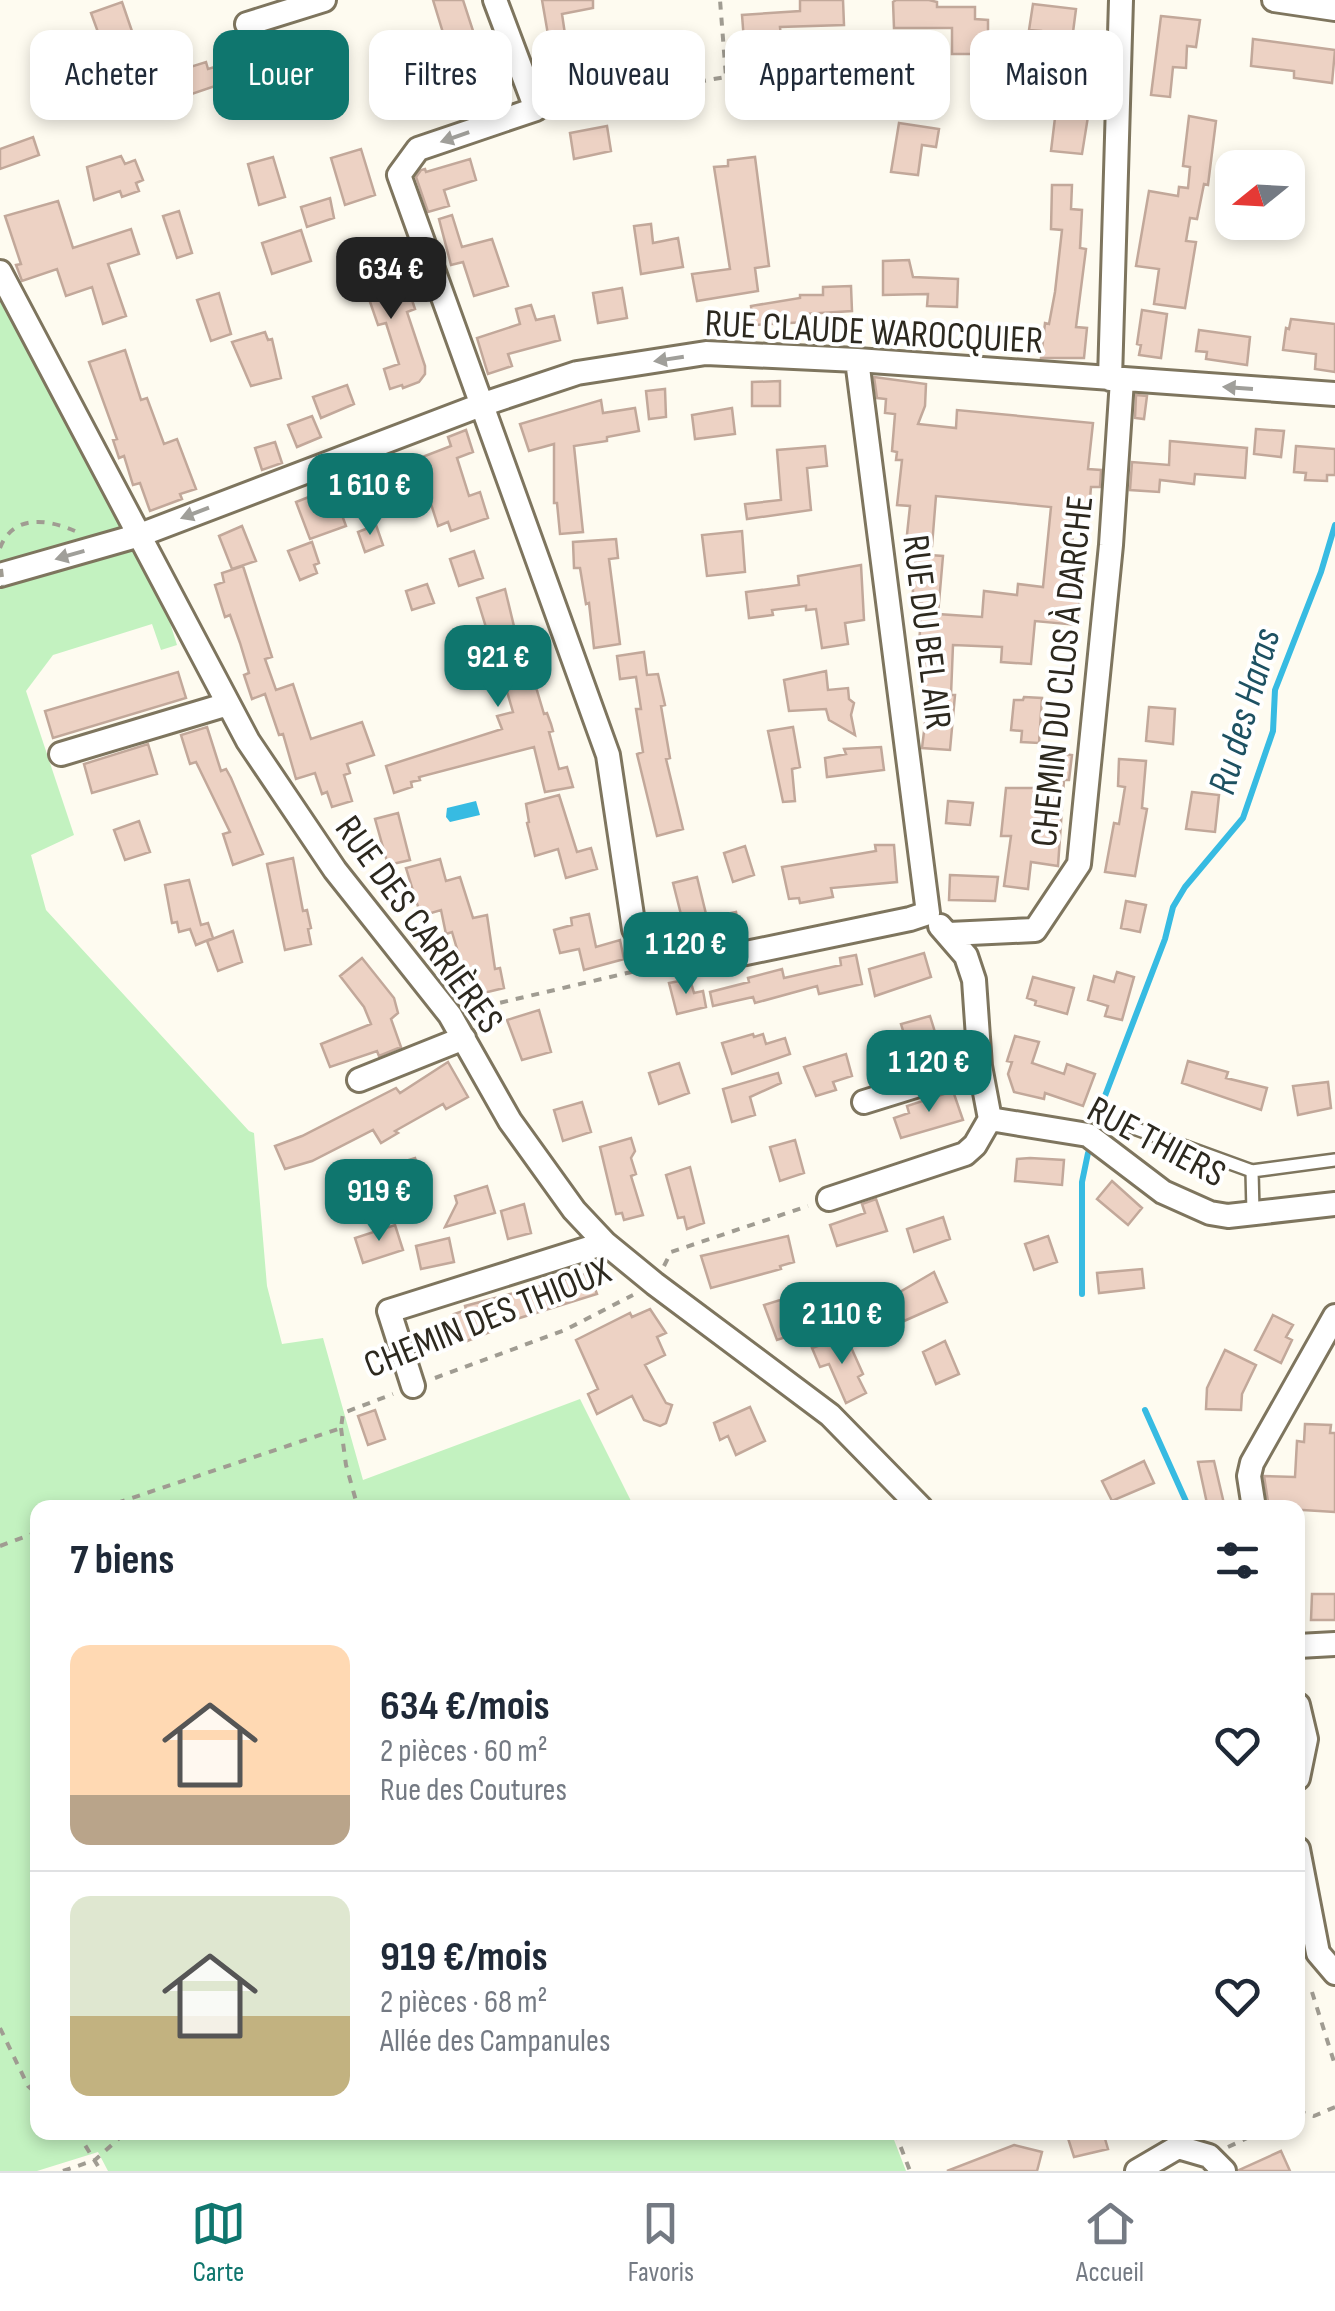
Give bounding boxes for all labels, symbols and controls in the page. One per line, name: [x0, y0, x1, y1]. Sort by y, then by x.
chip: Acheter: [30, 30, 193, 120]
chip: Louer: [213, 30, 349, 120]
chip: Filtres: [369, 30, 512, 120]
chip: Nouveau: [532, 30, 705, 120]
chip: Appartement: [725, 30, 950, 120]
chip: Maison: [970, 30, 1123, 120]
one-way arrow: [440, 130, 470, 145]
north arrow: [1215, 150, 1305, 240]
map controls: [1215, 150, 1305, 240]
pin: 634 €: [321, 237, 461, 322]
text: 634 €: [358, 250, 424, 289]
street label: RUE CLAUDE WAROCQUIER: [704, 301, 1044, 364]
one-way arrow: [653, 352, 685, 367]
one-way arrow: [1221, 379, 1253, 395]
pin: 1 610 €: [278, 453, 462, 538]
text: 1 610 €: [329, 466, 411, 505]
street label: CHEMIN DU CLOS À DARCHE: [1022, 493, 1103, 849]
one-way arrow: [180, 506, 210, 522]
street label: RUE DU BEL AIR: [892, 532, 961, 732]
one-way arrow: [54, 547, 85, 563]
water label: Ru des Haras: [1198, 623, 1291, 800]
pin: 921 €: [428, 625, 568, 710]
text: 921 €: [466, 638, 530, 677]
street label: RUE DES CARRIÈRES: [325, 808, 513, 1042]
pin: 1 120 €: [594, 912, 778, 997]
text: 1 120 €: [645, 925, 727, 964]
pin: 1 120 €: [837, 1030, 1021, 1115]
text: 1 120 €: [888, 1043, 970, 1082]
street label: RUE THIERS: [1080, 1087, 1233, 1197]
pin: 919 €: [309, 1159, 449, 1244]
text: 919 €: [347, 1172, 411, 1211]
street label: CHEMIN DES THIOUX: [358, 1249, 617, 1388]
pin: 2 110 €: [750, 1282, 934, 1367]
text: 2 110 €: [802, 1295, 882, 1334]
icon: filters: [1210, 1533, 1265, 1588]
text: 7 biens: [70, 1535, 174, 1586]
text: 634 €/mois: [380, 1681, 550, 1732]
icon: home: [150, 1685, 270, 1805]
icon: heart: [1210, 1718, 1265, 1773]
text: 2 pièces · 60 m²: [380, 1732, 548, 1771]
text: Rue des Coutures: [380, 1771, 567, 1810]
text: 919 €/mois: [380, 1932, 548, 1983]
icon: home: [150, 1936, 270, 2056]
icon: heart: [1210, 1969, 1265, 2024]
text: 2 pièces · 68 m²: [380, 1983, 548, 2022]
text: Allée des Campanules: [380, 2022, 610, 2061]
tab: Carte: [191, 2196, 246, 2289]
tab: Favoris: [628, 2196, 694, 2289]
tab: Accueil: [1076, 2196, 1144, 2289]

